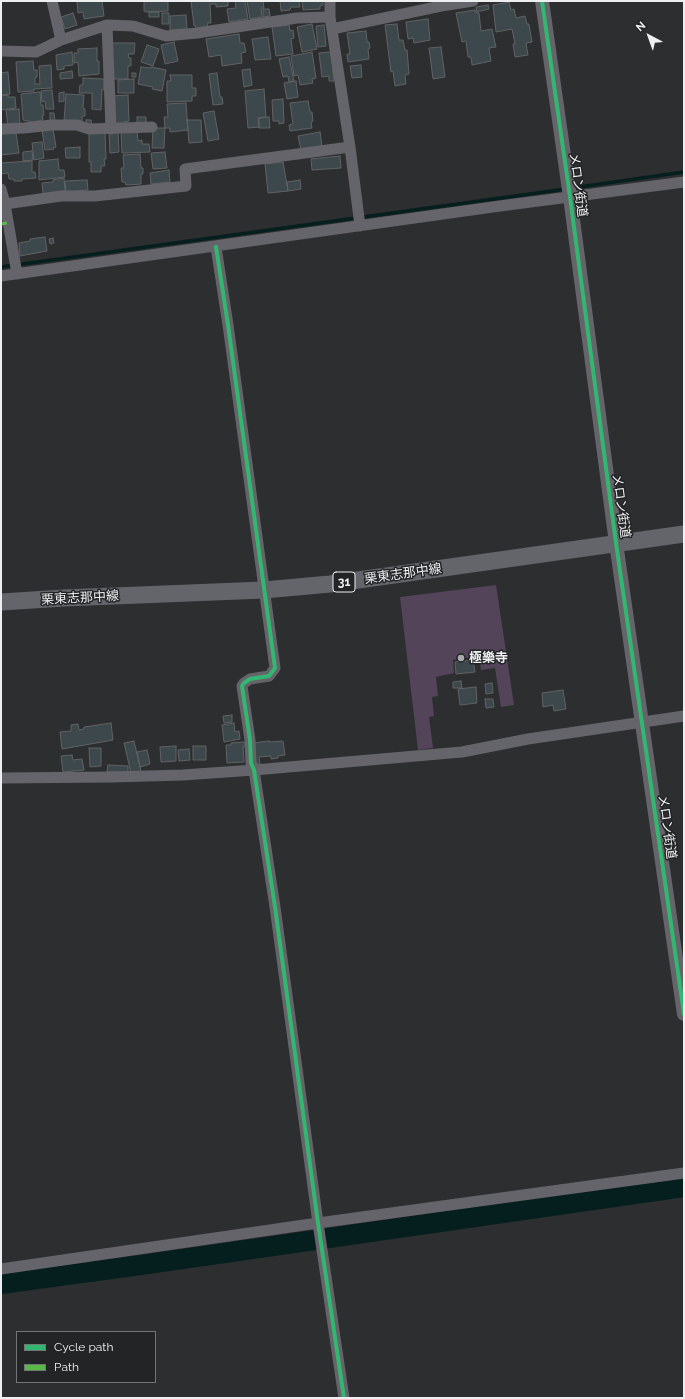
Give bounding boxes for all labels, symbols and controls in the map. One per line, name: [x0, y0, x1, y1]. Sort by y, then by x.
north arrow: [629, 16, 669, 56]
text: N: [633, 19, 648, 34]
street label: メロン街道: [566, 152, 590, 218]
street label: メロン街道: [609, 473, 633, 539]
street label: 栗東志那中線: [363, 561, 443, 587]
road number: 31: [333, 572, 355, 592]
street label: 栗東志那中線: [41, 588, 119, 608]
place label: 極樂寺: [469, 650, 508, 666]
marker: 極樂寺: [456, 653, 466, 663]
street label: メロン街道: [655, 794, 679, 860]
legend: [16, 1331, 156, 1383]
text: Cycle path: [54, 1340, 113, 1354]
text: Path: [54, 1360, 79, 1374]

